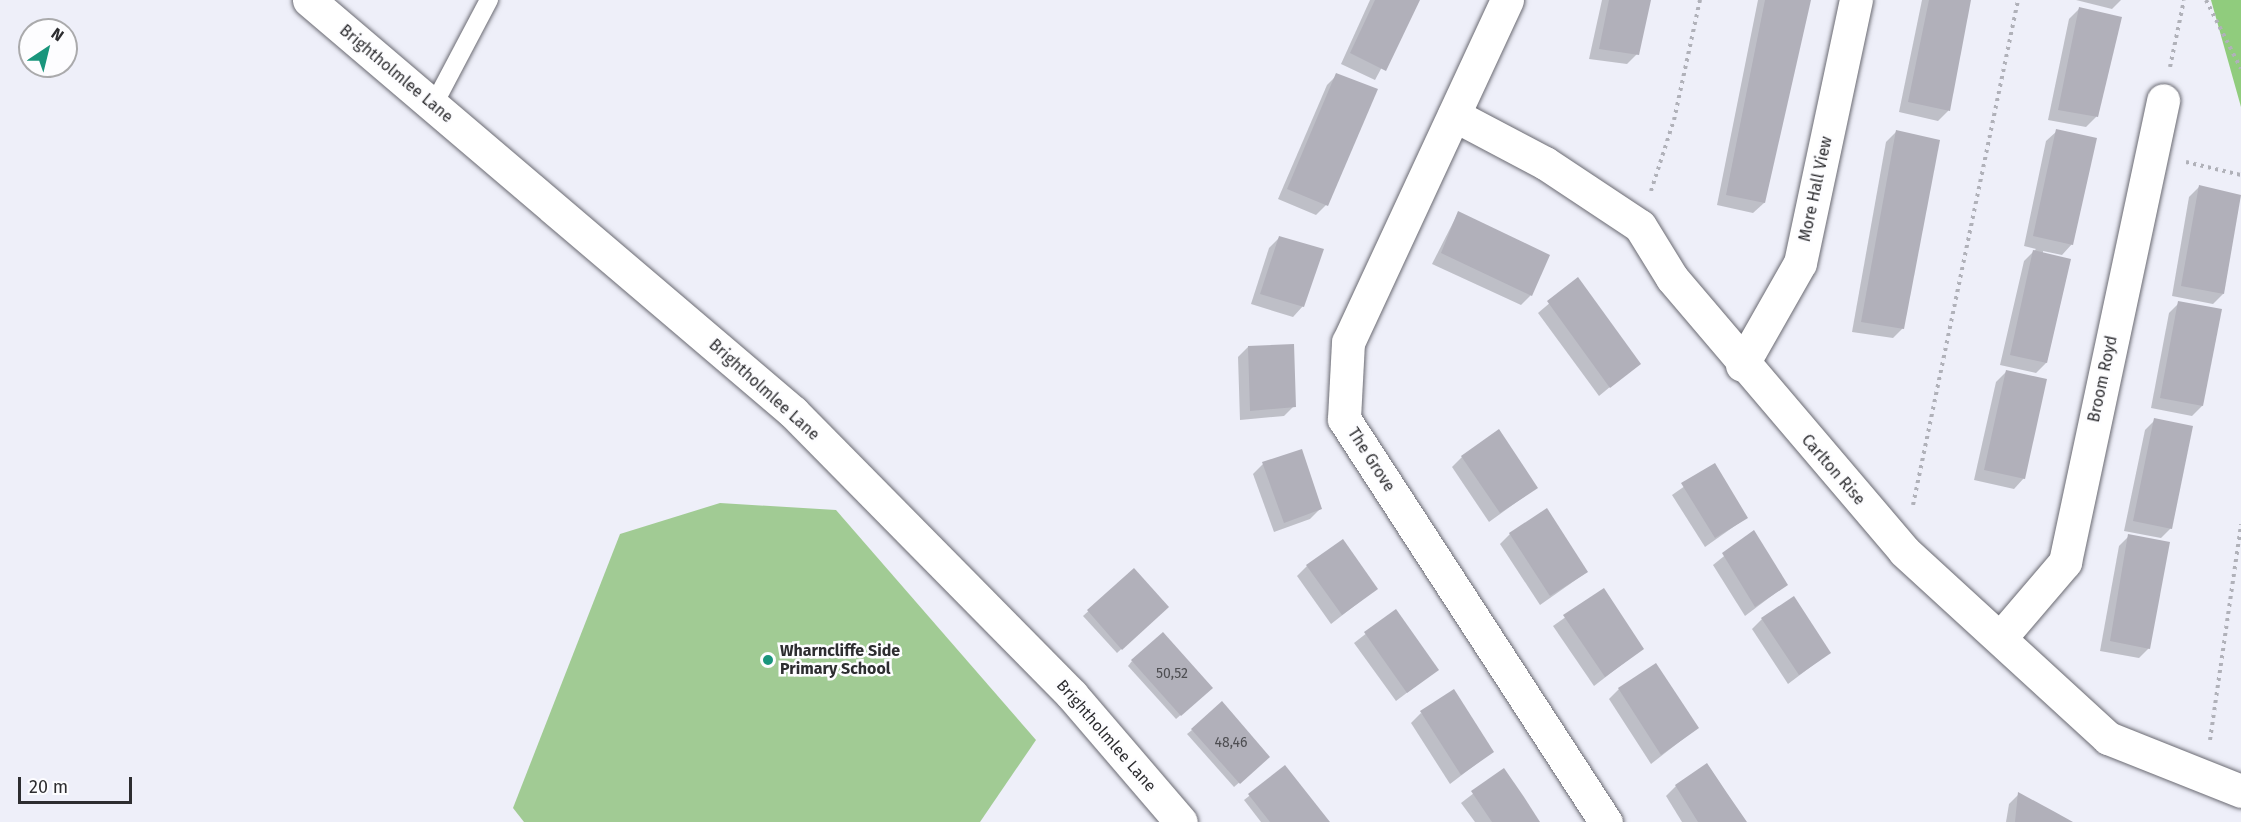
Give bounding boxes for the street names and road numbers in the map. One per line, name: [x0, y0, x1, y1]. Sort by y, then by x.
street label: Brightholmlee Lane: [335, 21, 457, 127]
street label: More Hall View: [1795, 135, 1837, 243]
street label: Broom Royd: [2084, 334, 2122, 424]
street label: Brightholmlee Lane: [705, 335, 823, 445]
street label: The Grove: [1343, 424, 1399, 496]
street label: Carlton Rise: [1797, 431, 1869, 509]
street label: Brightholmlee Lane: [1052, 676, 1160, 796]

